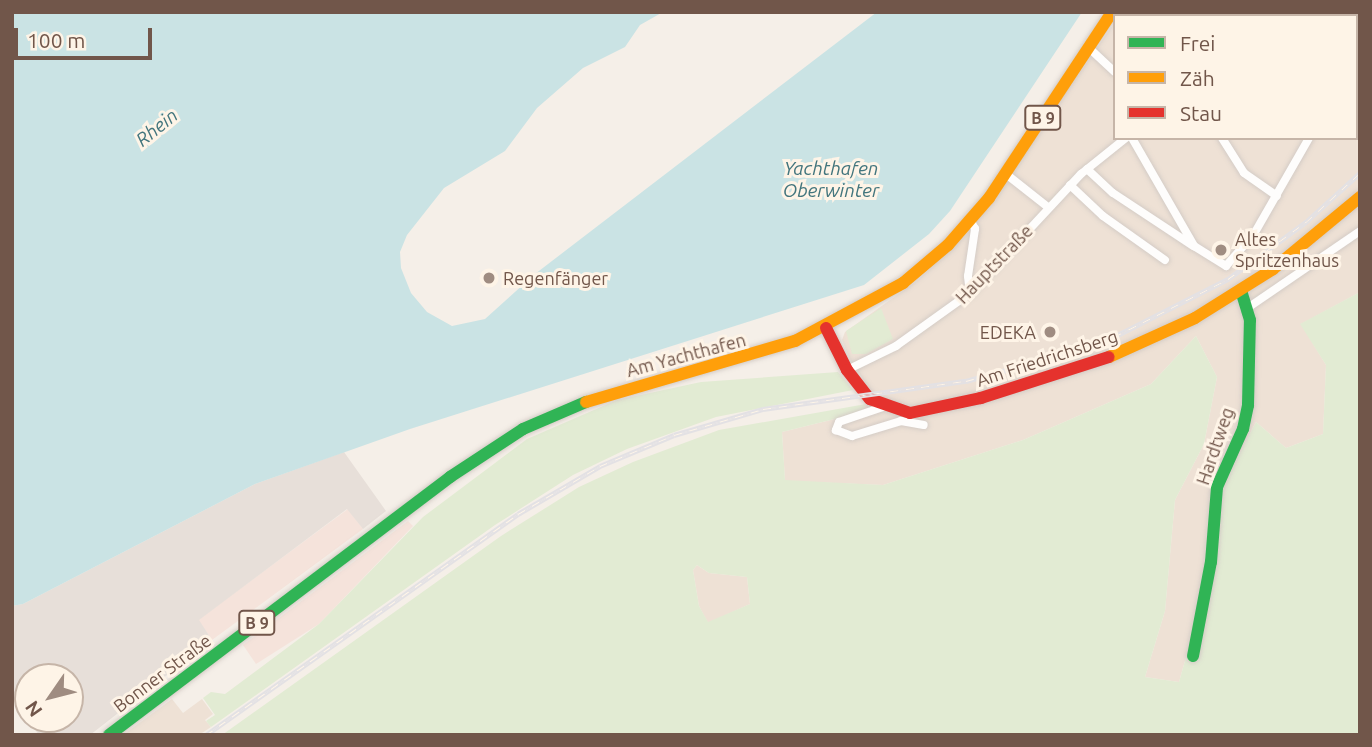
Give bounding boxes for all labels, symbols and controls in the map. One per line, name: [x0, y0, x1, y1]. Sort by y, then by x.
scale bar: [18, 14, 156, 58]
legend: [1113, 14, 1358, 140]
text: 100 m: [27, 28, 85, 52]
text: Frei: [1180, 31, 1215, 55]
text: Zäh: [1180, 66, 1215, 90]
text: Stau: [1180, 101, 1222, 125]
water label: Rhein: [132, 104, 182, 152]
road number: B 9: [1024, 106, 1062, 130]
water label: Yachthafen Oberwinter: [783, 158, 879, 202]
street label: Hauptstraße: [951, 220, 1037, 308]
place label: Altes Spritzenhaus: [1235, 229, 1339, 272]
marker: Altes Spritzenhaus: [1213, 242, 1229, 258]
place label: Regenfänger: [503, 267, 608, 289]
marker: Regenfänger: [481, 270, 497, 286]
place label: EDEKA: [980, 321, 1036, 343]
marker: EDEKA: [1042, 324, 1058, 340]
street label: Am Friedrichsberg: [974, 325, 1120, 391]
street label: Am Yachthafen: [624, 329, 748, 381]
street label: Hardtweg: [1192, 404, 1238, 488]
road number: B 9: [238, 610, 276, 636]
street label: Bonner Straße: [109, 629, 215, 717]
north arrow: [14, 663, 84, 733]
text: N: [20, 697, 47, 721]

